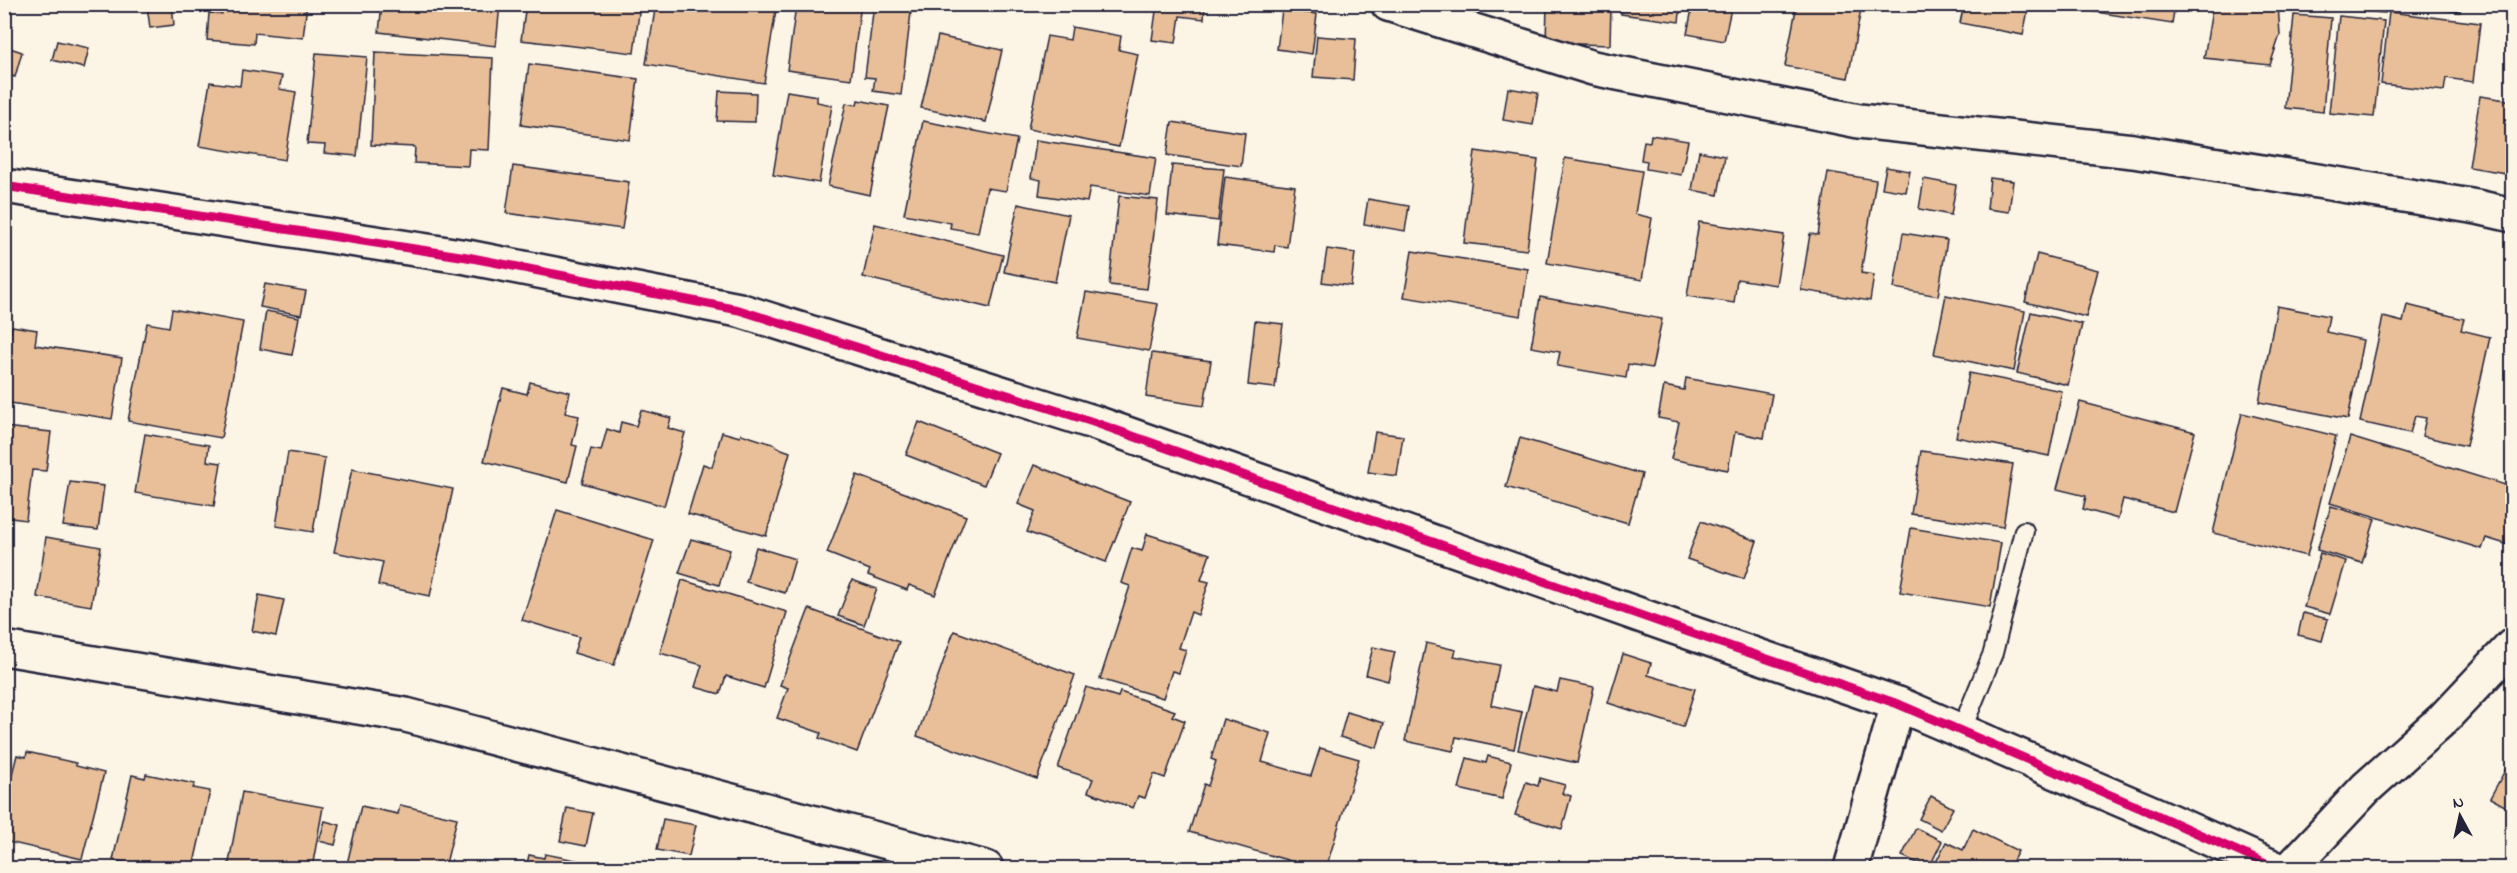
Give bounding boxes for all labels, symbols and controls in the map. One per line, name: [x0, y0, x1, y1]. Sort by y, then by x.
north arrow: [2430, 786, 2490, 846]
text: N: [2451, 790, 2465, 816]

